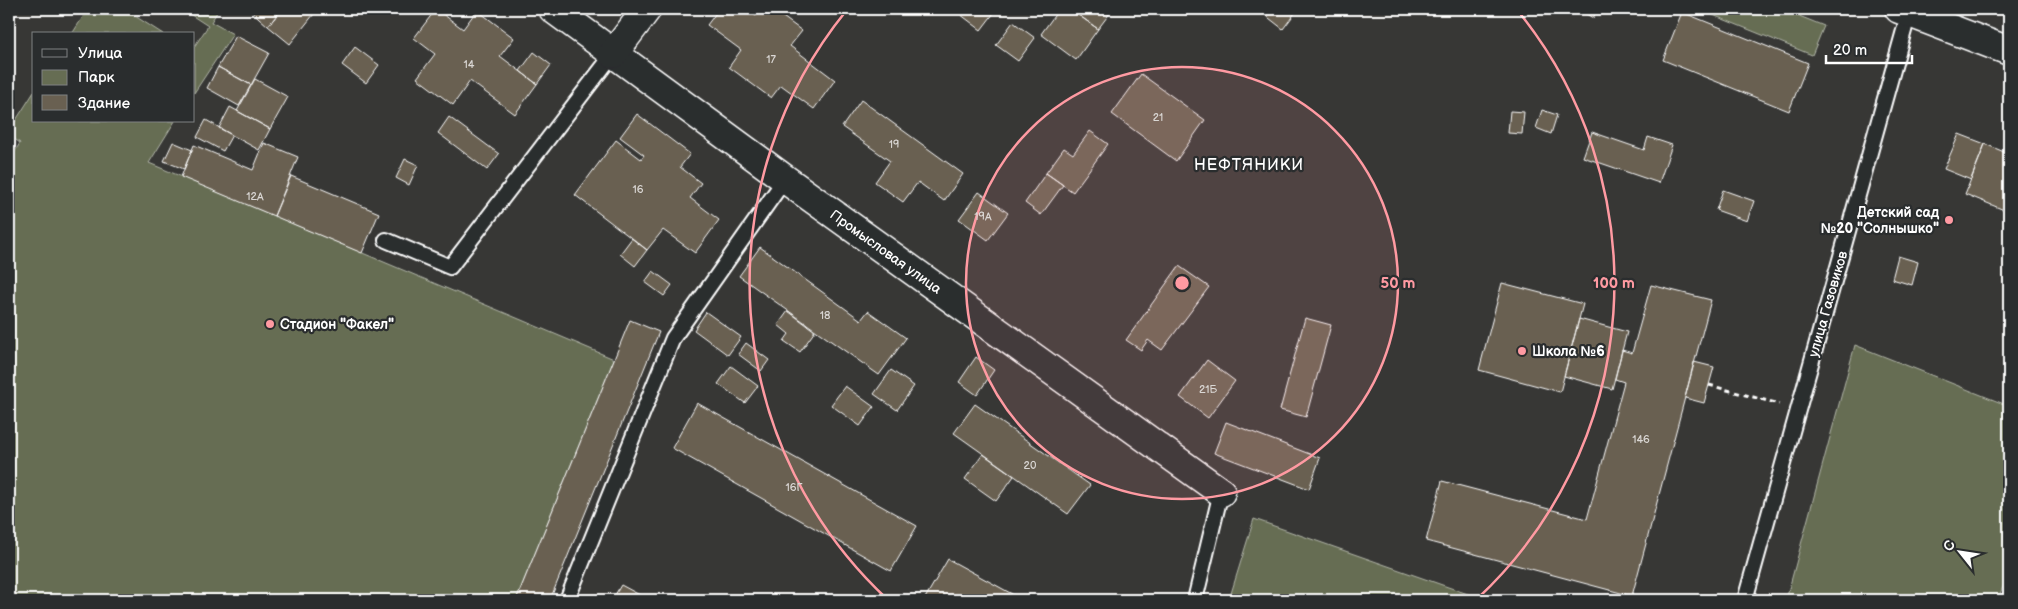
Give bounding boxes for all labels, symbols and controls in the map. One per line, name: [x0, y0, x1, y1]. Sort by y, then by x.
legend: [32, 32, 195, 122]
scale bar: [1826, 32, 1912, 64]
text: 20 m: [1833, 41, 1867, 60]
text: Улица: [78, 44, 123, 63]
house number: 17: [766, 53, 776, 66]
house number: 14: [464, 58, 475, 71]
text: Парк: [78, 68, 115, 87]
text: Здание: [78, 94, 130, 113]
house number: 21: [1153, 111, 1163, 124]
house number: 19: [889, 138, 899, 151]
district label: НЕФТЯНИКИ: [1194, 156, 1304, 175]
house number: 16: [633, 183, 644, 196]
house number: 12А: [246, 190, 264, 203]
place label: Детский сад №20 "Солнышко": [1821, 204, 1940, 237]
street label: Промысловая улица: [827, 206, 946, 298]
house number: 19А: [974, 210, 992, 223]
marker: Детский сад №20 "Солнышко": [1943, 214, 1955, 226]
street label: улица Газовиков: [1805, 248, 1851, 359]
centre of rings: [1173, 274, 1191, 292]
text: 50 m: [1381, 274, 1416, 293]
text: 100 m: [1593, 274, 1635, 293]
house number: 18: [820, 309, 830, 322]
place label: Стадион "Факел": [280, 316, 394, 333]
marker: Стадион "Факел": [264, 318, 276, 330]
place label: Школа №6: [1532, 343, 1605, 360]
marker: Школа №6: [1516, 345, 1528, 357]
house number: 21Б: [1199, 383, 1217, 396]
house number: 146: [1632, 433, 1650, 446]
house number: 20: [1024, 459, 1037, 472]
house number: 16Г: [785, 481, 803, 494]
north arrow: [1936, 526, 1986, 576]
text: С: [1939, 537, 1959, 554]

